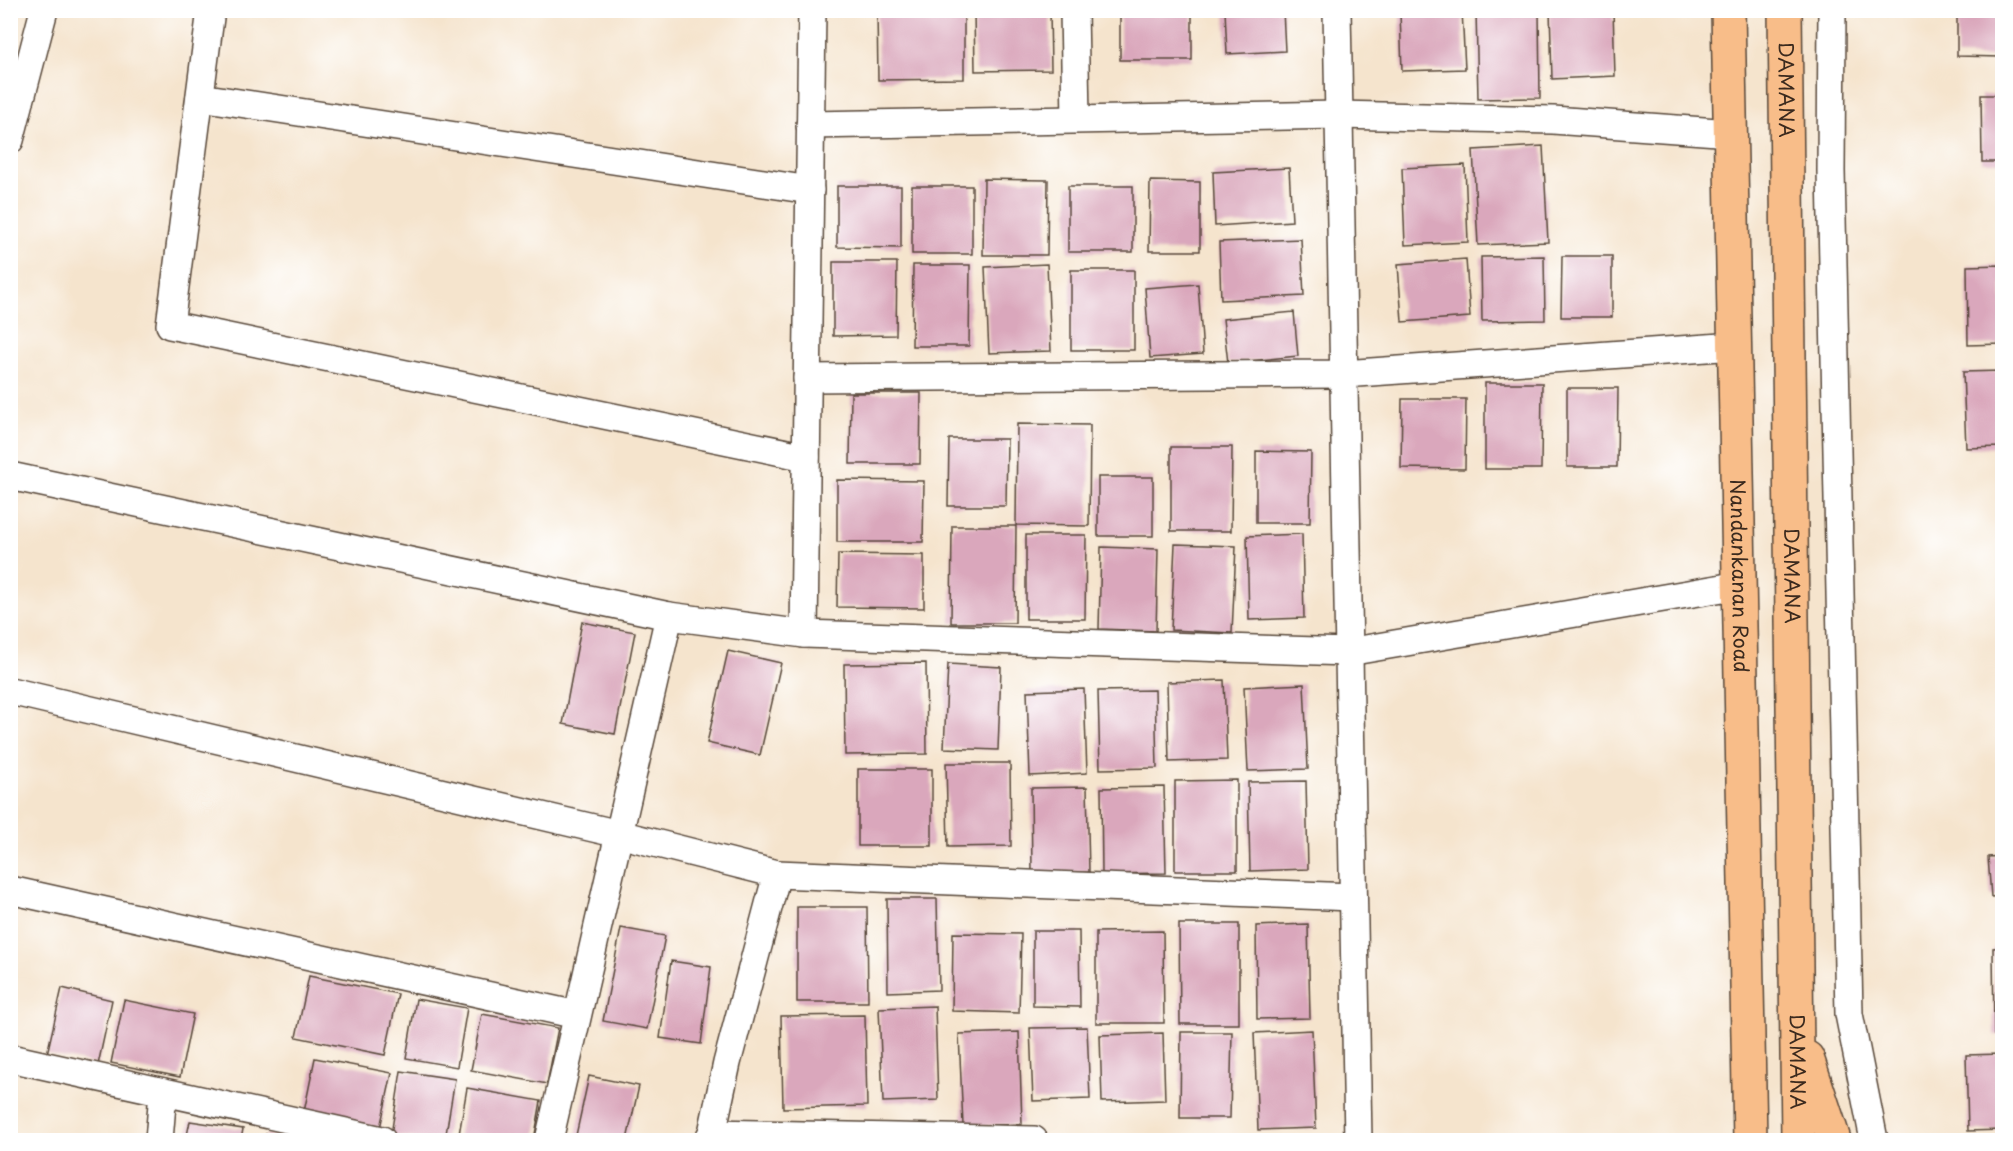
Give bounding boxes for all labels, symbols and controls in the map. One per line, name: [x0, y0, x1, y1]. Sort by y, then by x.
street label: DAMANA: [1771, 42, 1802, 138]
street label: Nandankanan Road: [1723, 479, 1757, 673]
street label: DAMANA: [1777, 528, 1808, 624]
street label: DAMANA: [1783, 1014, 1814, 1110]

